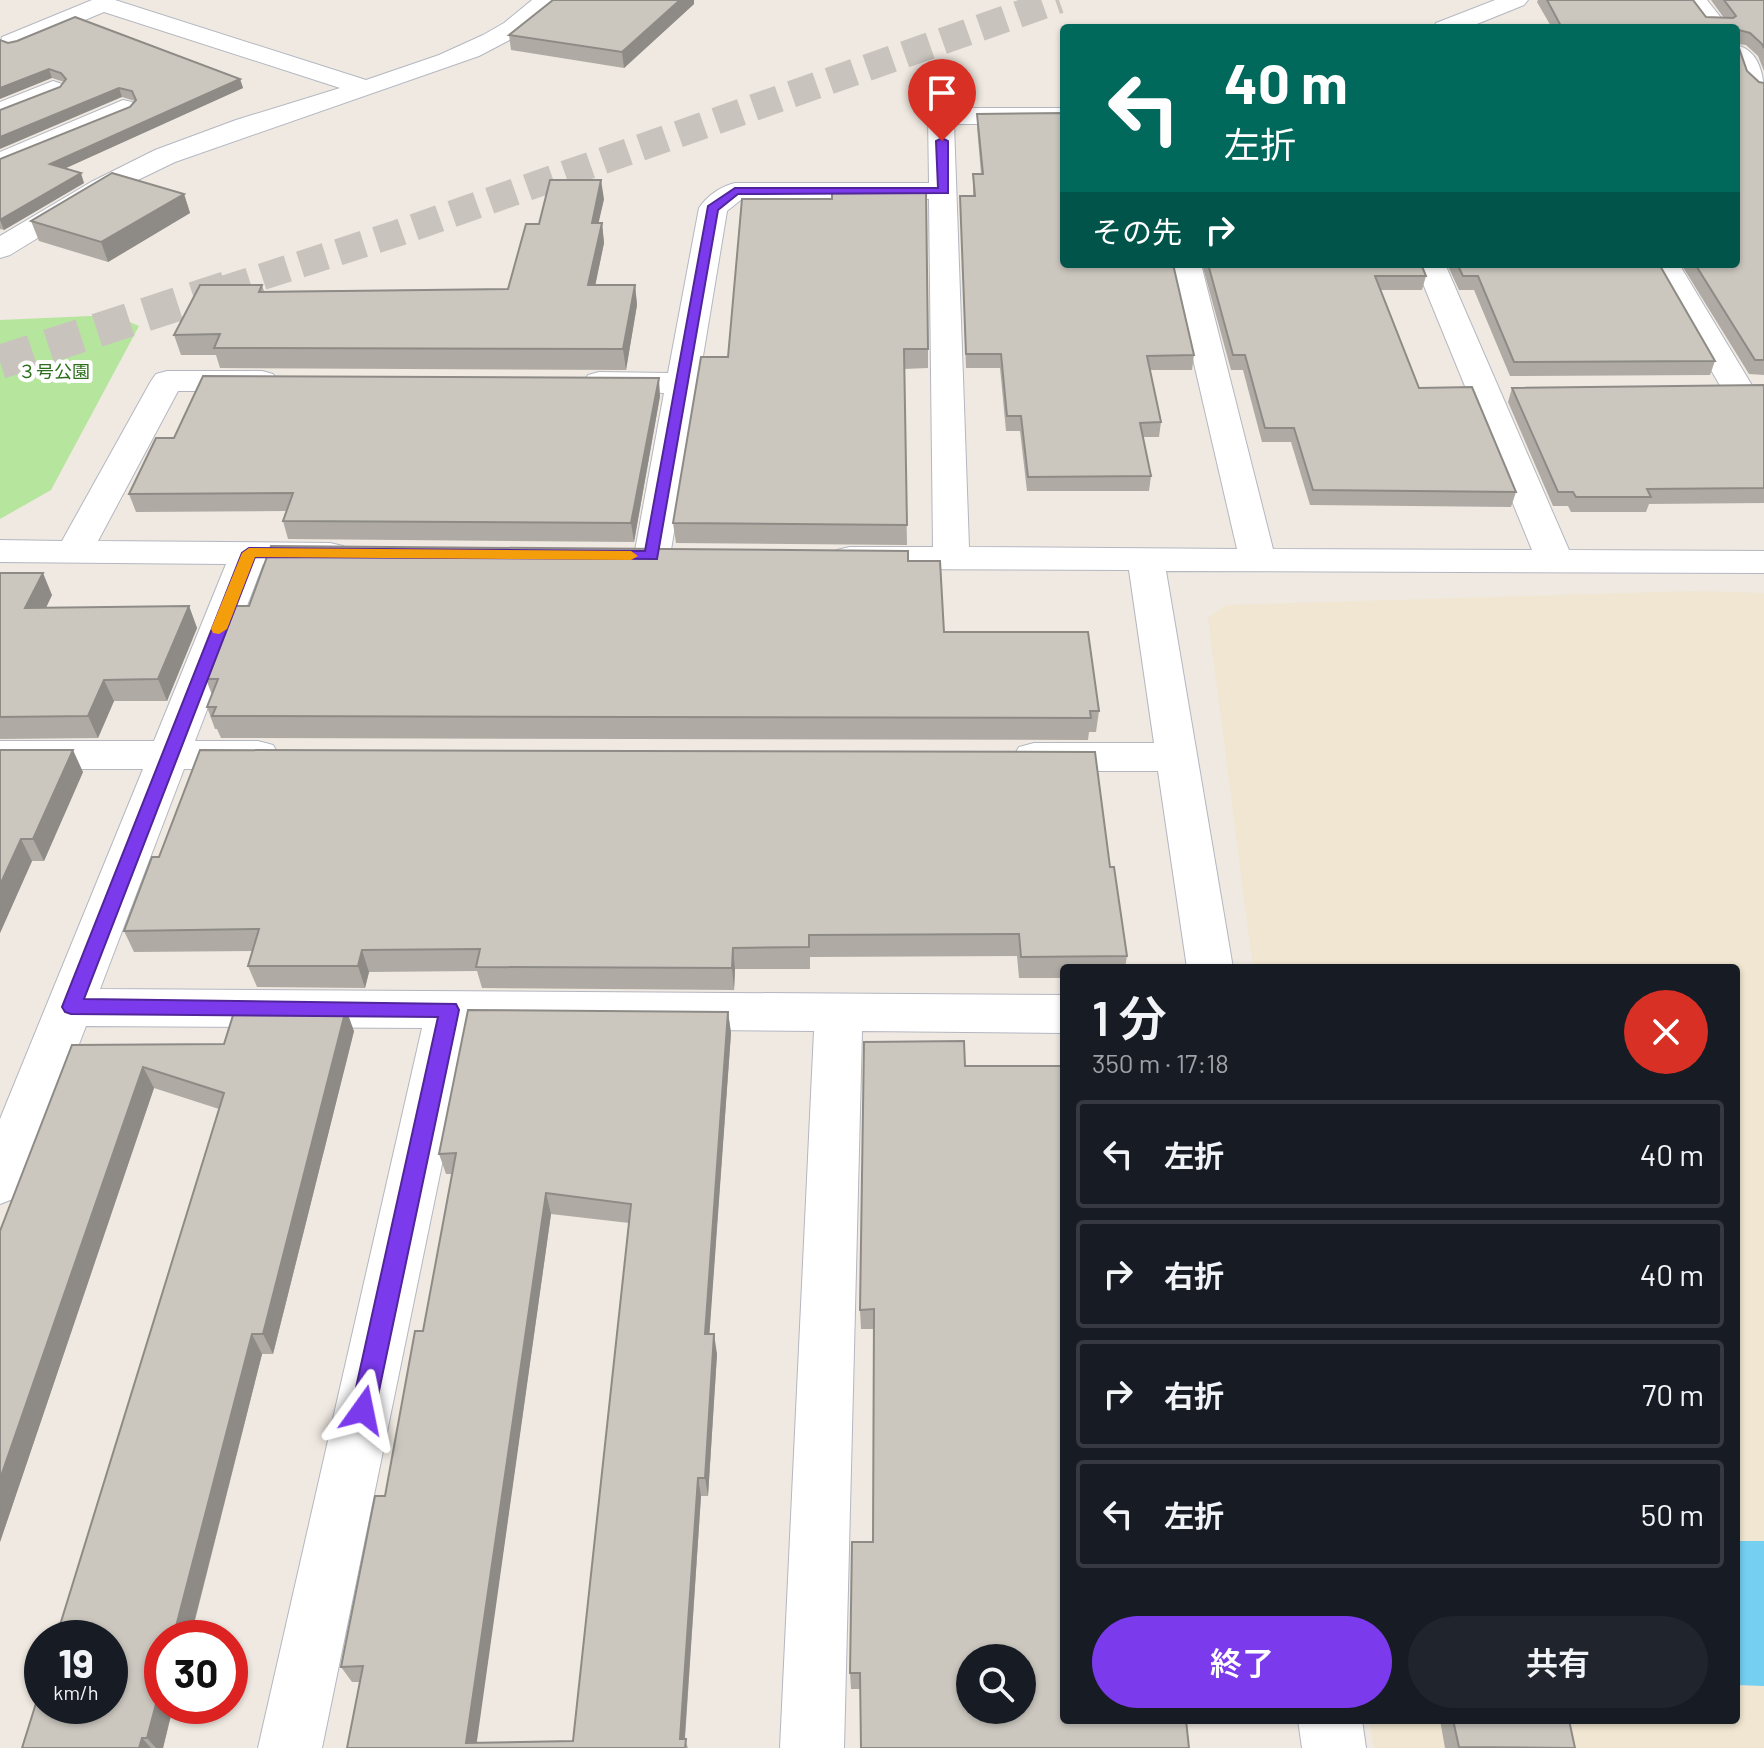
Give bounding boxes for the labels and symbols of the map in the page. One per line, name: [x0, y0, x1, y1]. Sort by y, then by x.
pin: [908, 59, 976, 141]
park label: ３号公園: [18, 360, 90, 382]
position arrow: [321, 1368, 405, 1452]
speed limit sign: 30: [144, 1620, 248, 1724]

